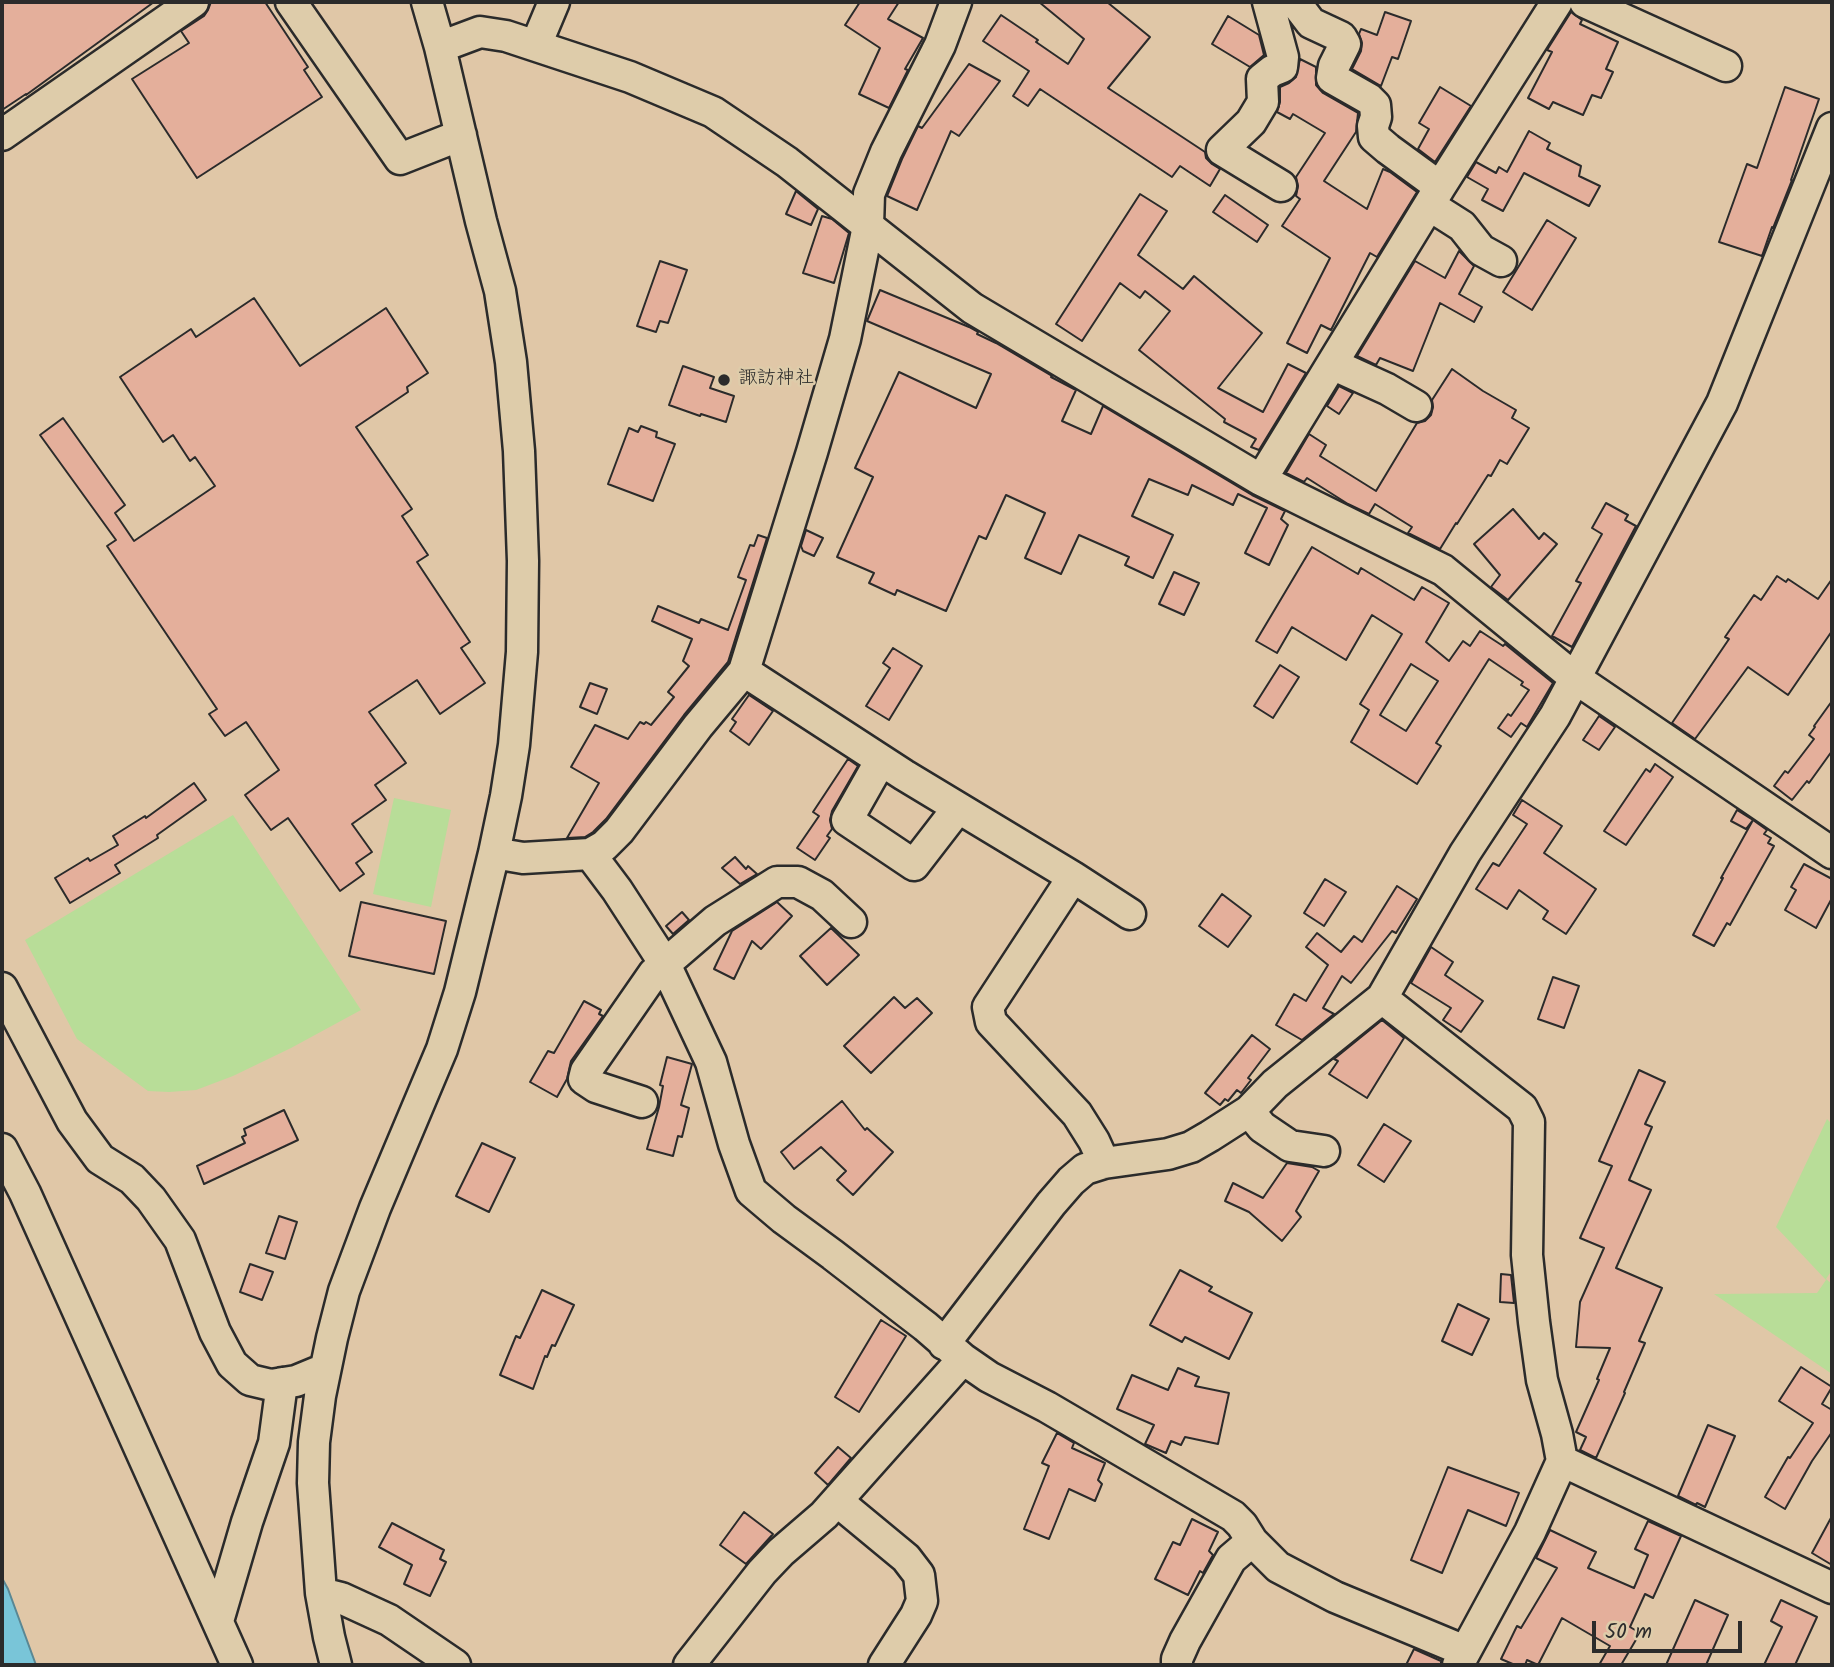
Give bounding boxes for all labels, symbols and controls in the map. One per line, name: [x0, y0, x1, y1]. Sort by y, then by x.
place label: 諏訪神社: [738, 369, 814, 391]
marker: 諏訪神社: [716, 372, 732, 388]
scale bar: [1596, 1608, 1746, 1652]
text: 50 m: [1605, 1616, 1652, 1649]

